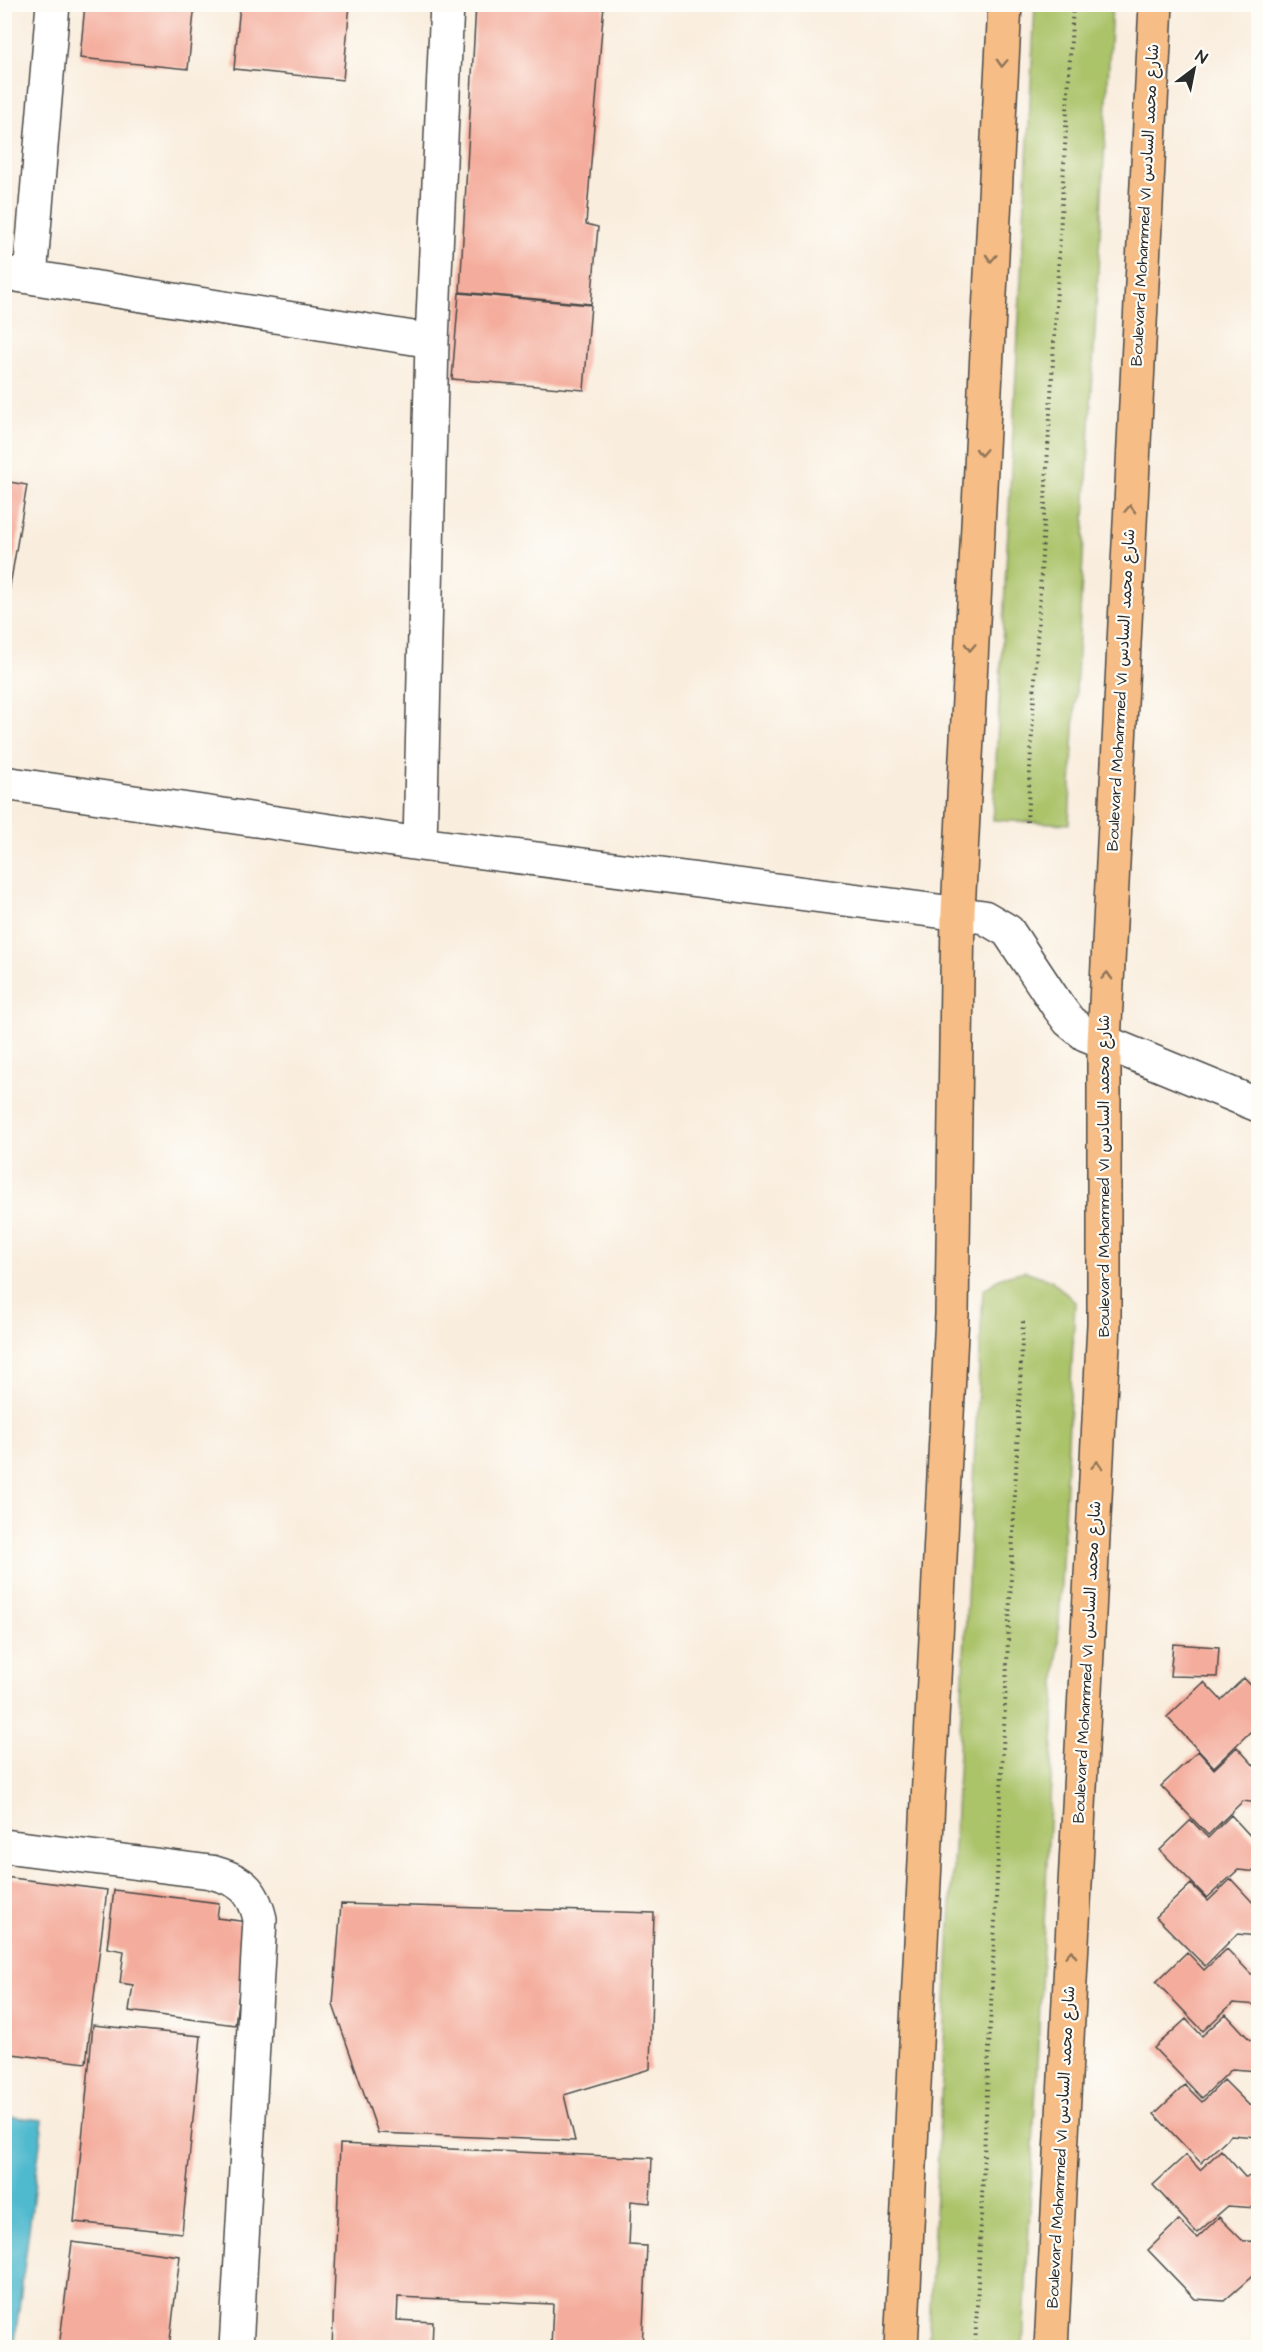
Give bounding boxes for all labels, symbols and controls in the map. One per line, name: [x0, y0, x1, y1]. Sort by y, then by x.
north arrow: [1164, 39, 1224, 99]
street label: Boulevard Mohammed VI شارع محمد السادس: [1126, 43, 1164, 367]
text: N: [1191, 45, 1212, 69]
one-way arrow: [995, 58, 1008, 67]
one-way arrow: [985, 253, 998, 262]
one-way arrow: [974, 448, 987, 457]
one-way arrow: [1123, 505, 1136, 514]
street label: Boulevard Mohammed VI شارع محمد السادس: [1102, 528, 1140, 852]
one-way arrow: [964, 643, 977, 652]
one-way arrow: [1100, 972, 1113, 981]
street label: Boulevard Mohammed VI شارع محمد السادس: [1093, 1015, 1115, 1337]
one-way arrow: [1090, 1461, 1103, 1470]
street label: Boulevard Mohammed VI شارع محمد السادس: [1068, 1500, 1106, 1824]
one-way arrow: [1065, 1949, 1078, 1958]
street label: Boulevard Mohammed VI شارع محمد السادس: [1042, 1985, 1080, 2309]

